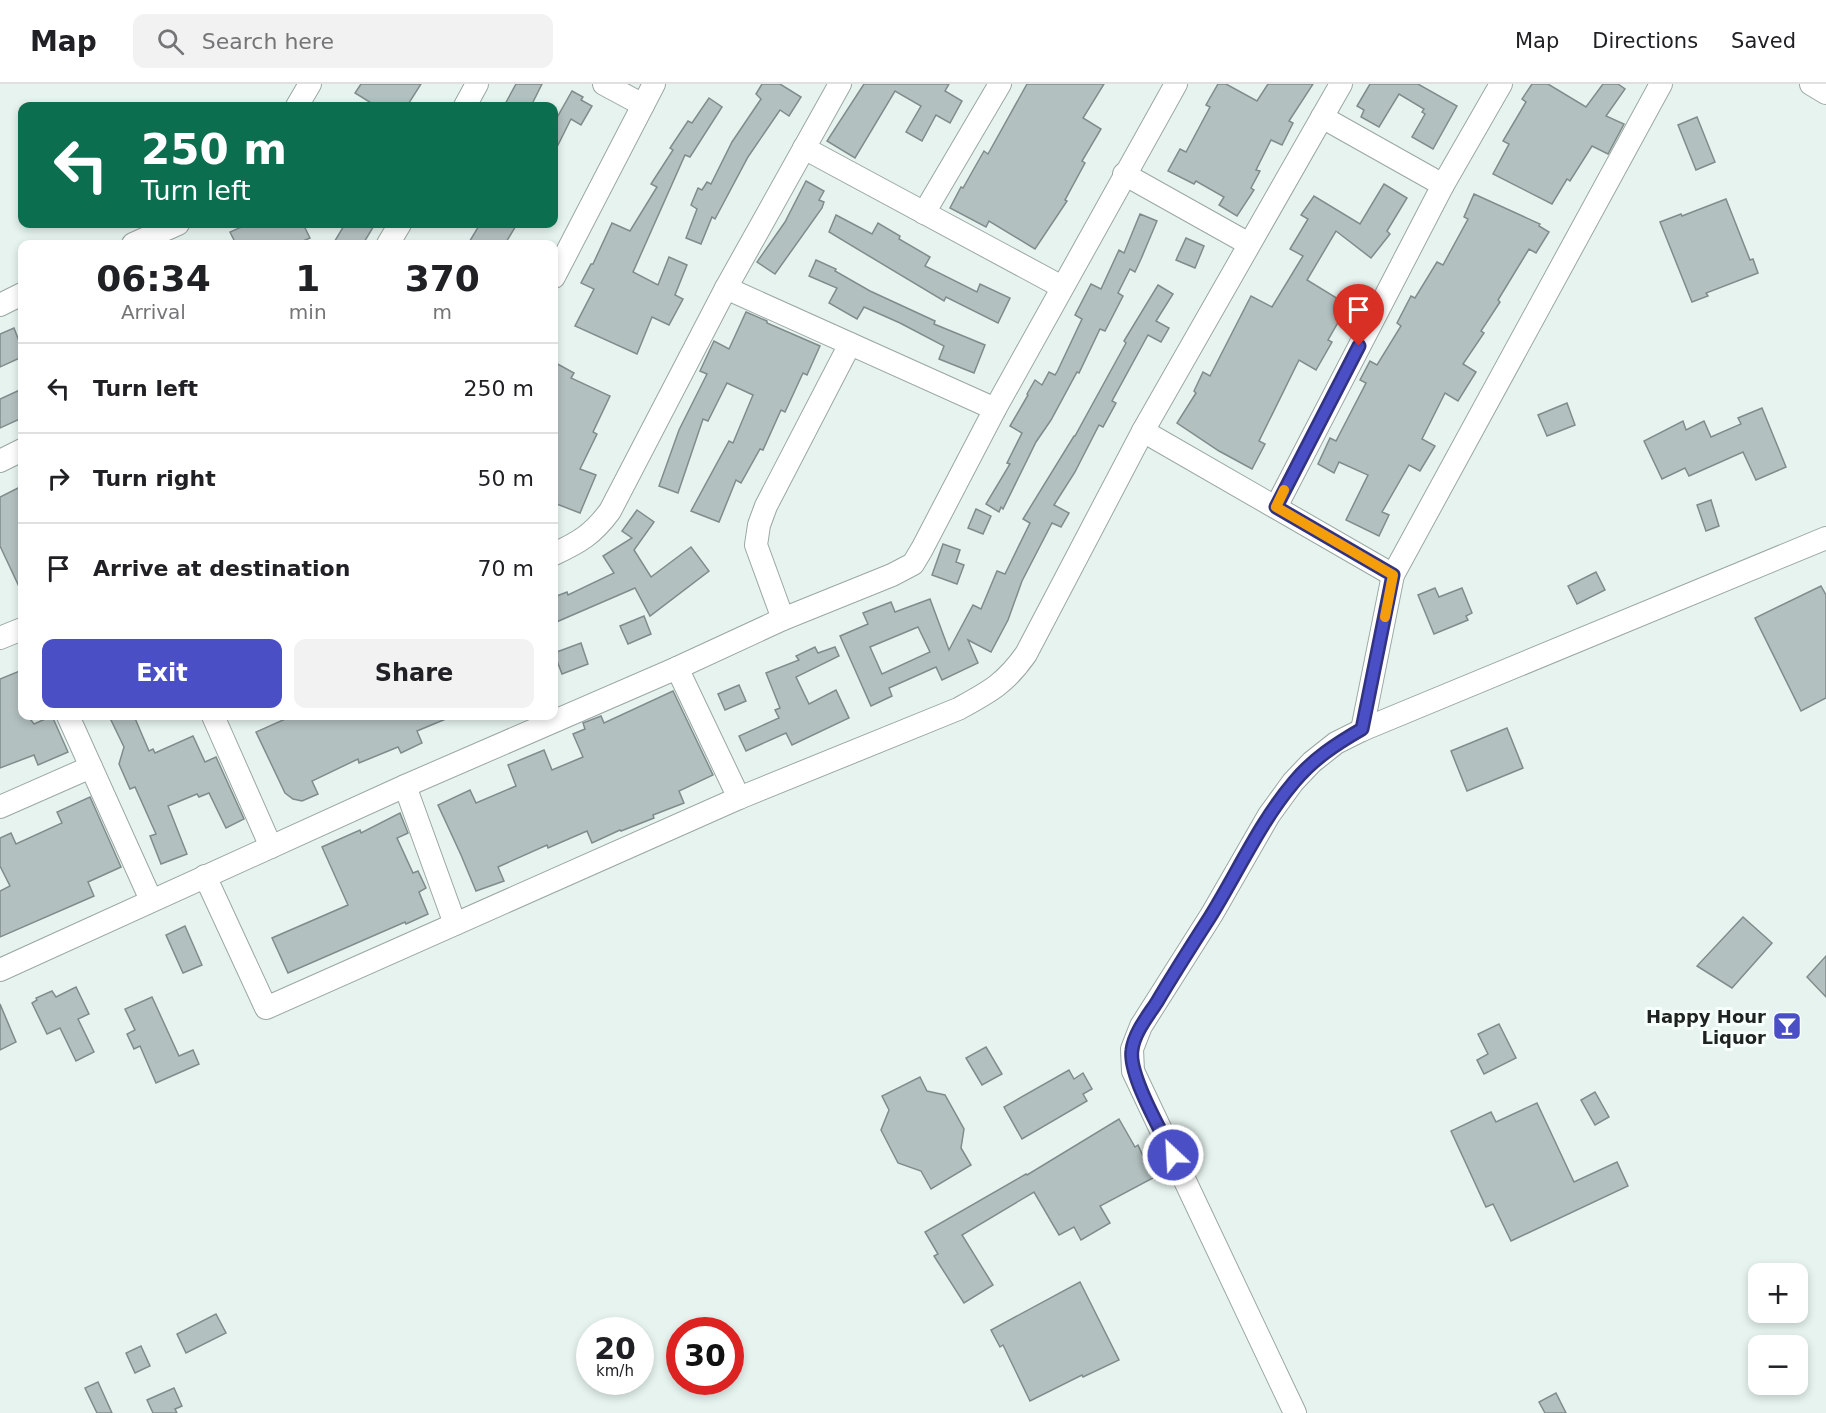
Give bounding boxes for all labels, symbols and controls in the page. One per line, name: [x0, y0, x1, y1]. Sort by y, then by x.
search box: [133, 14, 553, 68]
text: Map: [30, 25, 97, 58]
icon: search: [154, 25, 187, 58]
text: Search here: [202, 29, 334, 54]
text: Map: [1515, 29, 1559, 53]
text: Directions: [1592, 29, 1698, 53]
text: Saved: [1731, 29, 1796, 53]
text: 250 m: [141, 125, 287, 174]
icon: left: [42, 126, 120, 204]
text: Turn left: [141, 175, 251, 206]
text: 06:34: [96, 258, 211, 299]
text: 1: [295, 258, 320, 299]
text: 370: [405, 258, 480, 299]
pin: [1333, 284, 1384, 346]
icon: arrive: [1342, 293, 1375, 326]
text: Arrival: [121, 300, 186, 324]
text: min: [289, 300, 327, 324]
text: m: [433, 300, 452, 324]
icon: left: [42, 372, 75, 405]
text: Turn left: [93, 376, 198, 401]
text: 250 m: [464, 376, 534, 401]
icon: right: [42, 462, 75, 495]
text: Turn right: [93, 466, 216, 491]
text: 50 m: [478, 466, 534, 491]
icon: arrive: [42, 552, 75, 585]
text: Arrive at destination: [93, 556, 350, 581]
text: 70 m: [478, 556, 534, 581]
button: Exit: [42, 639, 282, 708]
button: Share: [294, 639, 534, 708]
place label: Happy Hour Liquor: [1646, 1006, 1766, 1048]
bar icon: Happy Hour Liquor: [1771, 1010, 1803, 1042]
position arrow: [1141, 1123, 1205, 1187]
map controls: [1748, 1263, 1808, 1395]
button: +: [1748, 1263, 1808, 1323]
speed limit sign: 30: [666, 1317, 744, 1395]
text: 20: [594, 1331, 636, 1366]
button: −: [1748, 1335, 1808, 1395]
text: km/h: [596, 1362, 634, 1380]

